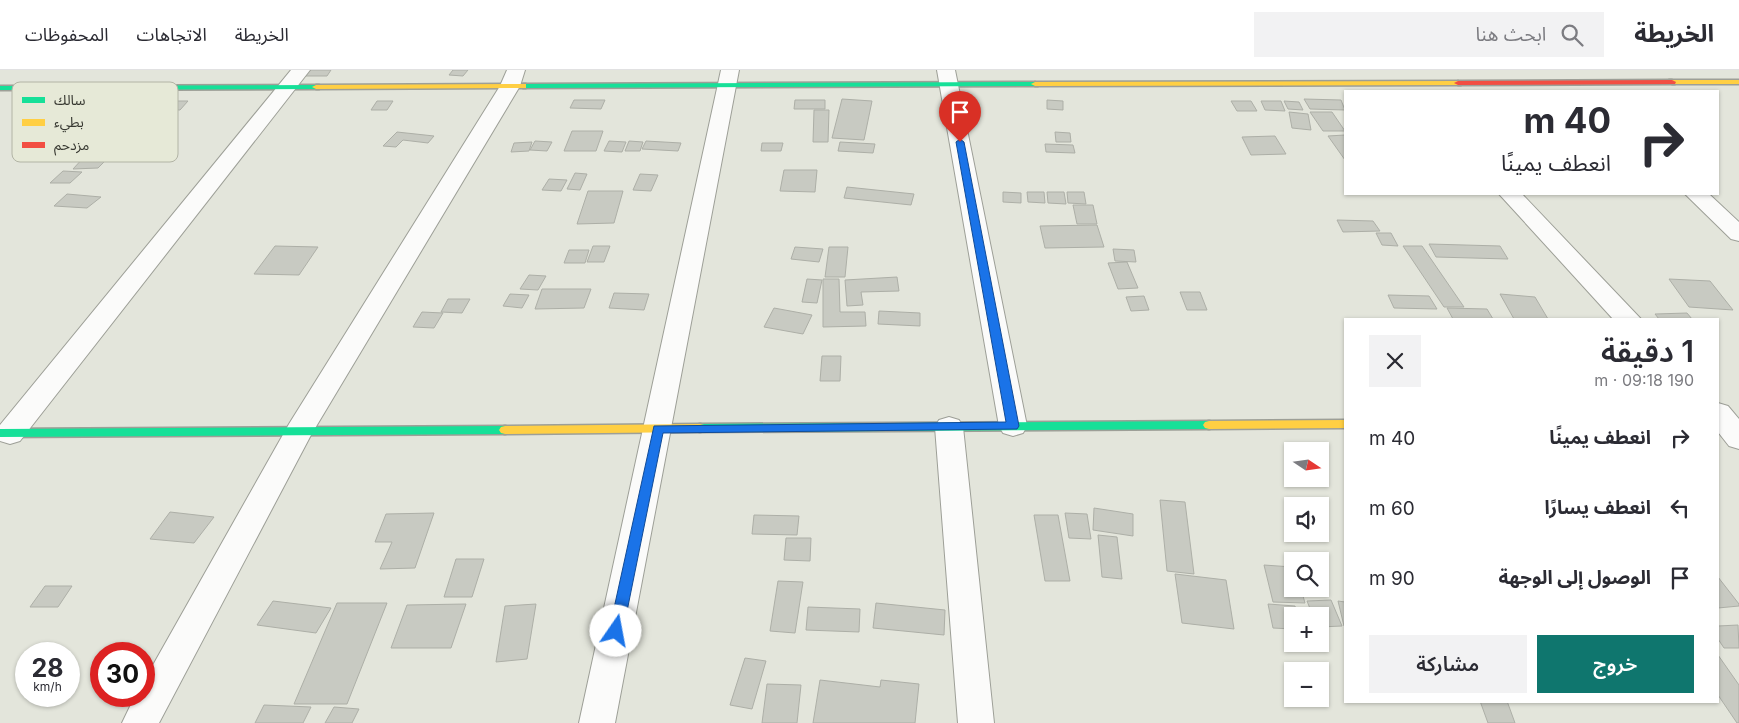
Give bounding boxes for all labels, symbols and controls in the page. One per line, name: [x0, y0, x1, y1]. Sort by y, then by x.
search box: [1254, 12, 1604, 57]
text: الخريطة: [1634, 19, 1714, 48]
icon: search: [1558, 21, 1586, 49]
text: ابحث هنا: [1475, 23, 1546, 46]
text: المحفوظات: [25, 24, 109, 45]
text: الاتجاهات: [137, 24, 207, 45]
text: الخريطة: [235, 24, 289, 45]
legend: [12, 82, 178, 162]
text: سالك: [54, 91, 86, 108]
pin: [939, 91, 981, 142]
icon: arrive: [946, 98, 974, 126]
text: 40 m: [1523, 99, 1611, 141]
icon: right: [1629, 110, 1694, 175]
text: بطيء: [54, 113, 84, 133]
text: مزدحم: [54, 136, 89, 156]
text: انعطف يمينًا: [1501, 150, 1611, 176]
text: 1 دقيقة: [1601, 333, 1694, 369]
button: close: [1369, 335, 1421, 387]
text: 190 m · 09:18: [1594, 370, 1694, 390]
icon: right: [1666, 424, 1694, 452]
text: انعطف يمينًا: [1549, 426, 1651, 449]
text: 40 m: [1369, 427, 1415, 450]
north arrow: [1284, 442, 1329, 488]
map controls: [1284, 442, 1329, 707]
icon: left: [1666, 494, 1694, 522]
text: انعطف يسارًا: [1544, 496, 1651, 519]
button: sound: [1284, 497, 1329, 542]
text: 60 m: [1369, 497, 1415, 520]
button: search: [1284, 552, 1329, 597]
icon: arrive: [1666, 564, 1694, 592]
text: الوصول إلى الوجهة: [1499, 566, 1651, 589]
text: 90 m: [1369, 567, 1415, 590]
position arrow: [589, 604, 641, 656]
button: +: [1284, 607, 1329, 652]
button: مشاركة: [1369, 635, 1527, 693]
button: خروج: [1537, 635, 1694, 693]
speed limit sign: 30: [90, 642, 155, 707]
text: 28: [31, 653, 64, 683]
button: −: [1284, 662, 1329, 707]
text: km/h: [33, 679, 62, 694]

